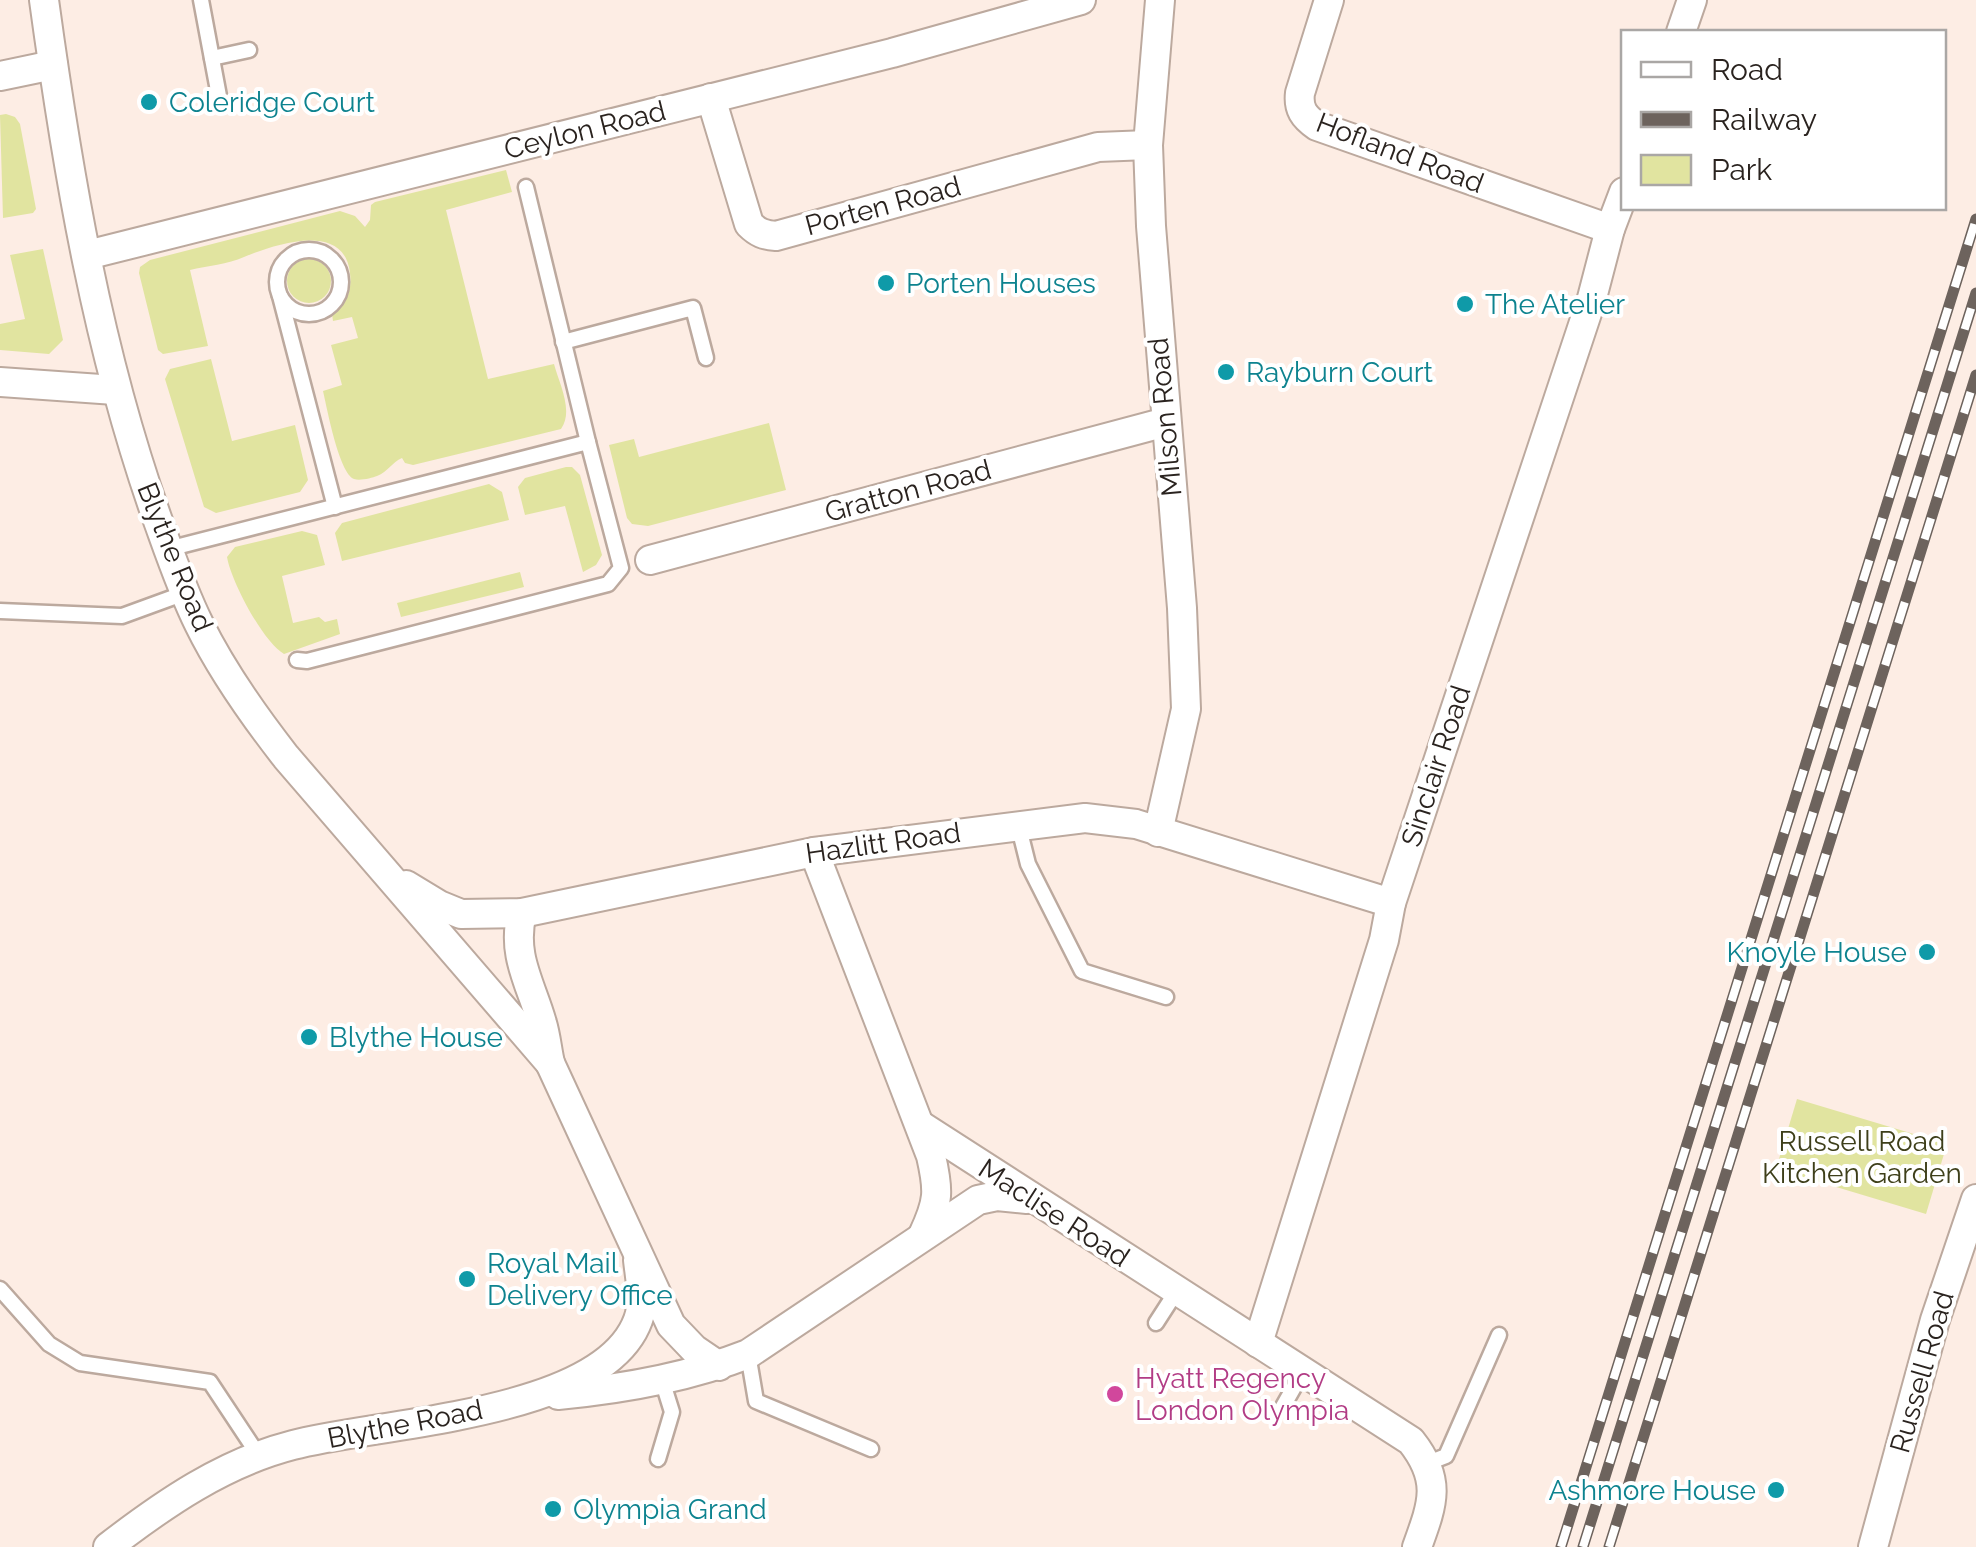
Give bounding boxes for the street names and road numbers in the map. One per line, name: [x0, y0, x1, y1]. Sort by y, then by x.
street label: Ceylon Road: [501, 94, 669, 166]
street label: Hofland Road: [1312, 106, 1488, 200]
street label: Porten Road: [802, 169, 964, 243]
street label: Milson Road: [1142, 336, 1188, 498]
street label: Gratton Road: [821, 453, 995, 529]
street label: Blythe Road: [130, 478, 220, 636]
street label: Sinclair Road: [1394, 681, 1478, 851]
street label: Hazlitt Road: [803, 816, 963, 870]
street label: Maclise Road: [972, 1152, 1136, 1274]
street label: Russell Road: [1883, 1287, 1961, 1457]
street label: Blythe Road: [325, 1393, 485, 1455]

